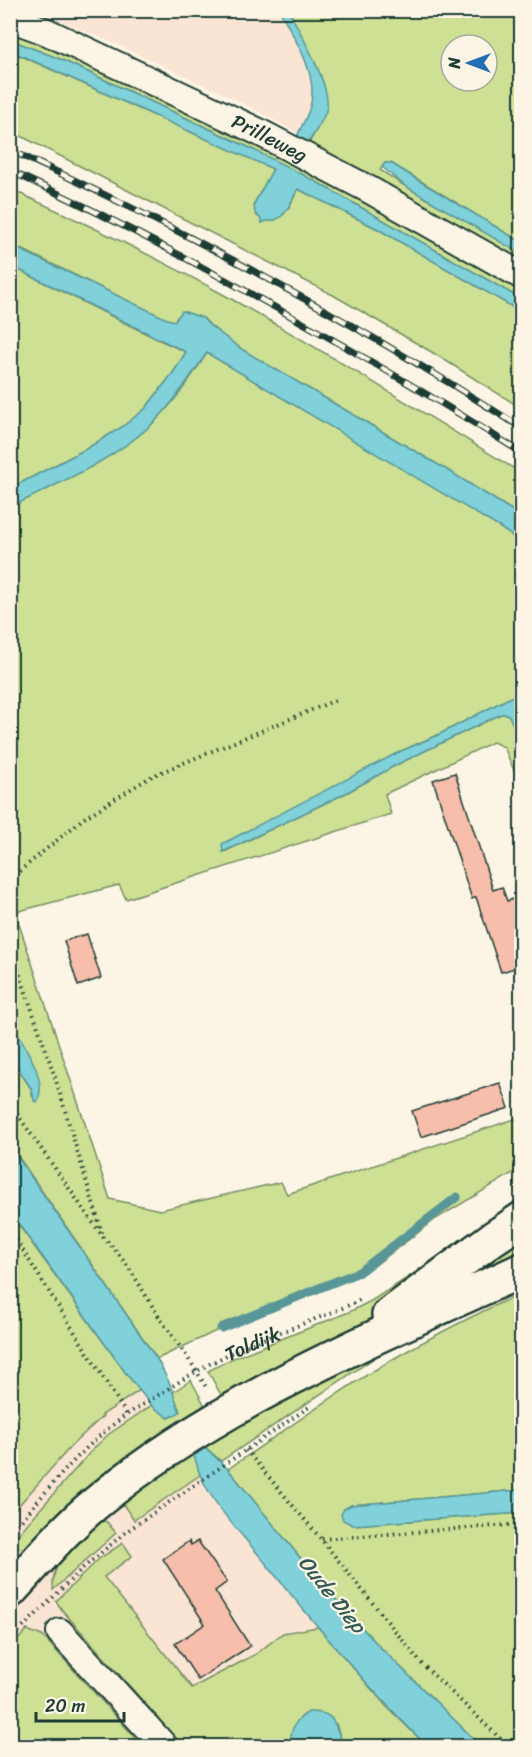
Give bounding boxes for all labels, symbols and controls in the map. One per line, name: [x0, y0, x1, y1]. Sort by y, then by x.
north arrow: [439, 33, 499, 93]
text: N: [440, 57, 469, 70]
street label: Prilleweg: [226, 104, 314, 172]
street label: Toldijk: [218, 1316, 286, 1371]
water label: Oude Diep: [288, 1546, 377, 1643]
scale bar: [36, 1685, 124, 1723]
text: 20 m: [45, 1690, 85, 1722]

